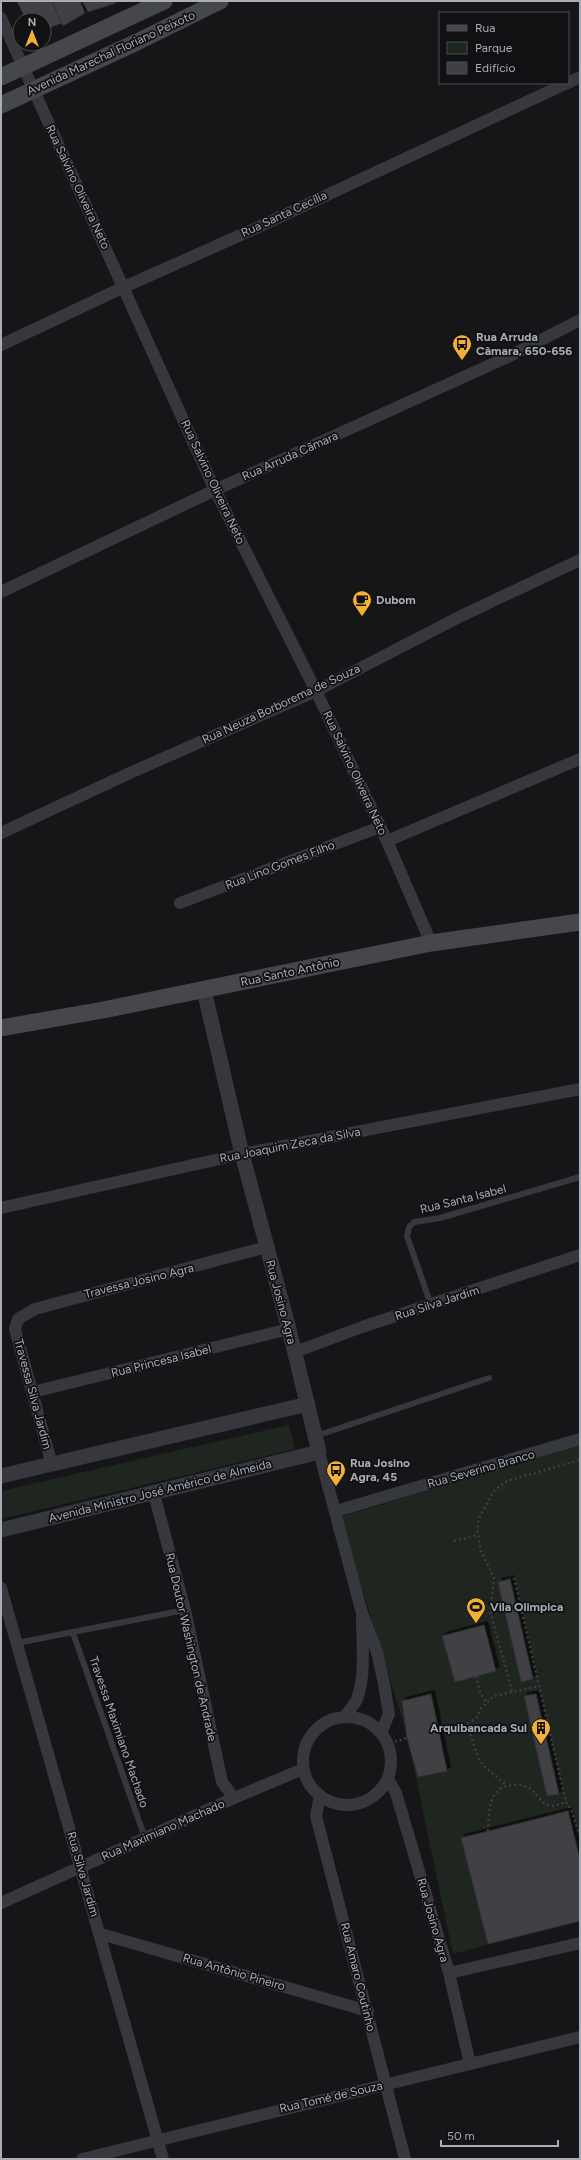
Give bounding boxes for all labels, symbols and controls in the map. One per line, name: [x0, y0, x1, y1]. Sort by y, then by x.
street label: Avenida Marechal Floriano Peixoto: [25, 8, 197, 98]
north arrow: [12, 12, 52, 52]
legend: [439, 12, 569, 84]
text: N: [28, 16, 36, 29]
text: Rua: [475, 21, 495, 35]
text: Parque: [475, 41, 513, 55]
text: Edifício: [475, 61, 515, 75]
street label: Rua Salvino Oliveira Neto: [43, 123, 113, 251]
street label: Rua Santa Cecília: [239, 188, 329, 240]
place label: Rua Arruda Câmara, 650-656: [476, 330, 572, 358]
bus stop icon: Rua Arruda Câmara, 650-656: [451, 333, 473, 361]
street label: Rua Salvino Oliveira Neto: [178, 418, 248, 546]
street label: Rua Arruda Cãmara: [240, 429, 340, 483]
cafe icon: Dubom: [351, 589, 373, 617]
place label: Dubom: [376, 593, 416, 607]
street label: Rua Neuza Borborema de Souza: [200, 661, 362, 747]
street label: Rua Salvino Oliveira Neto: [320, 709, 390, 837]
street label: Rua Lino Gomes Filho: [223, 838, 337, 892]
street label: Rua Santo Antônio: [239, 955, 341, 989]
street label: Rua Joaquim Zeca da Silva: [218, 1124, 362, 1166]
street label: Rua Santa Isabel: [418, 1182, 508, 1216]
street label: Rua Josino Agra: [263, 1258, 299, 1346]
street label: Travessa Josino Agra: [83, 1261, 195, 1301]
street label: Rua Silva Jardim: [393, 1283, 481, 1323]
street label: Travessa Silva Jardim: [12, 1337, 54, 1451]
street label: Rua Princesa Isabel: [110, 1342, 212, 1380]
street label: Rua Severino Branco: [426, 1447, 536, 1491]
street label: Avenida Ministro José Américo de Almeida: [47, 1456, 273, 1526]
place label: Rua Josino Agra, 45: [350, 1456, 410, 1484]
bus stop icon: Rua Josino Agra, 45: [325, 1459, 347, 1487]
street label: Rua Doutor Washington de Andrade: [162, 1551, 220, 1743]
sports icon: Vila Olimpica: [465, 1596, 487, 1624]
place label: Vila Olimpica: [490, 1600, 563, 1614]
street label: Travessa Maximiano Machado: [86, 1654, 152, 1810]
building icon: Arquibancada Sul: [530, 1717, 552, 1745]
place label: Arquibancada Sul: [430, 1721, 527, 1735]
street label: Rua Maximiano Machado: [99, 1796, 227, 1864]
street label: Rua Silva Jardim: [64, 1830, 102, 1918]
street label: Rua Josino Agra: [414, 1876, 452, 1964]
street label: Rua Amaro Coutinho: [338, 1921, 378, 2033]
street label: Rua Antônio Pineiro: [181, 1951, 287, 1993]
street label: Rua Tomé de Souza: [278, 2078, 384, 2116]
scale bar: [441, 2122, 558, 2148]
text: 50 m: [447, 2129, 475, 2143]

